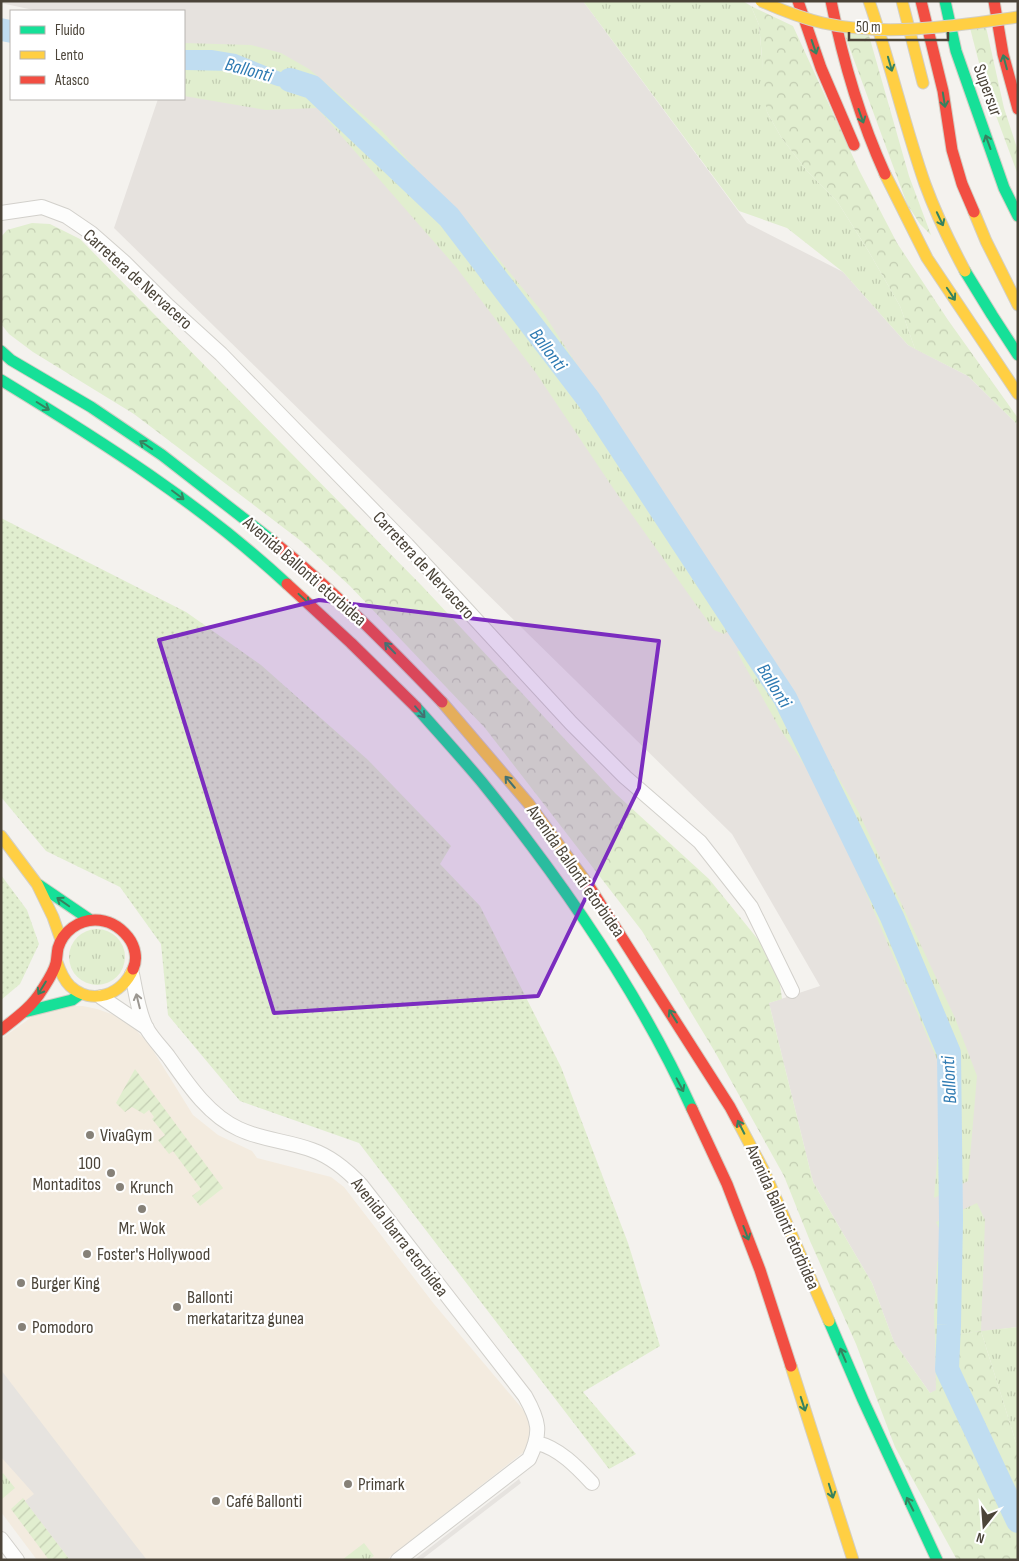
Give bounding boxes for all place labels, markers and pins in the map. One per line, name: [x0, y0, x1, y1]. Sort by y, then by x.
place label: VivaGym: [100, 1125, 152, 1146]
marker: VivaGym: [84, 1129, 96, 1141]
place label: 100 Montaditos: [33, 1153, 101, 1195]
marker: 100 Montaditos: [105, 1167, 117, 1179]
place label: Krunch: [130, 1177, 173, 1198]
marker: Krunch: [114, 1181, 126, 1193]
marker: Mr. Wok: [136, 1203, 148, 1215]
place label: Mr. Wok: [119, 1218, 166, 1239]
place label: Foster's Hollywood: [97, 1244, 210, 1265]
marker: Foster's Hollywood: [81, 1248, 93, 1260]
place label: Burger King: [31, 1273, 100, 1294]
marker: Burger King: [15, 1277, 27, 1289]
place label: Ballonti merkataritza gunea: [187, 1287, 304, 1329]
marker: Ballonti merkataritza gunea: [171, 1301, 183, 1313]
place label: Pomodoro: [32, 1317, 93, 1338]
marker: Pomodoro: [16, 1321, 28, 1333]
place label: Primark: [358, 1474, 405, 1495]
marker: Primark: [342, 1478, 354, 1490]
place label: Café Ballonti: [226, 1491, 302, 1512]
marker: Café Ballonti: [210, 1495, 222, 1507]

